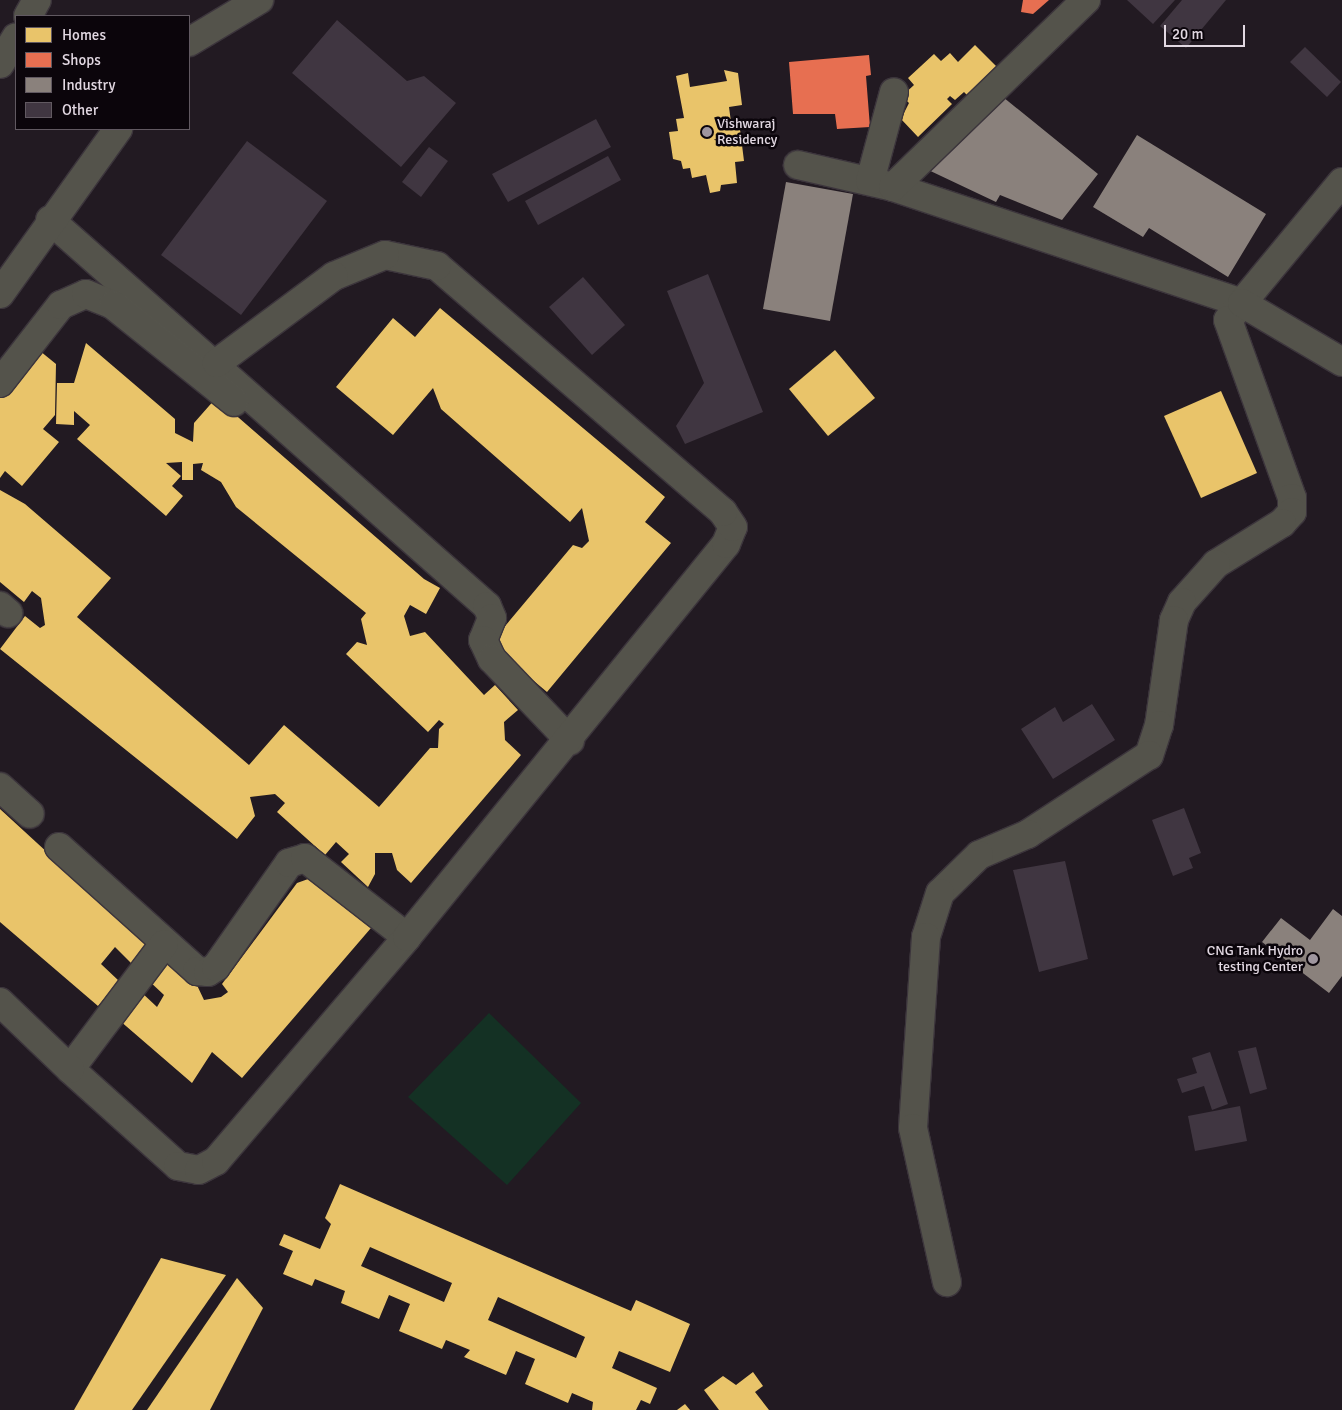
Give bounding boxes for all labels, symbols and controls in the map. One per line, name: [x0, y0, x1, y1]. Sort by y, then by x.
legend: [15, 15, 190, 130]
scale bar: [1167, 15, 1248, 47]
text: 20 m: [1172, 25, 1203, 43]
text: Homes: [62, 26, 106, 44]
text: Shops: [62, 51, 101, 69]
text: Industry: [62, 76, 115, 94]
text: Other: [62, 101, 98, 119]
place label: Vishwaraj Residency: [717, 116, 777, 148]
marker: Vishwaraj Residency: [701, 126, 713, 138]
place label: CNG Tank Hydro testing Center: [1207, 943, 1303, 976]
marker: CNG Tank Hydro testing Center: [1307, 953, 1319, 965]

